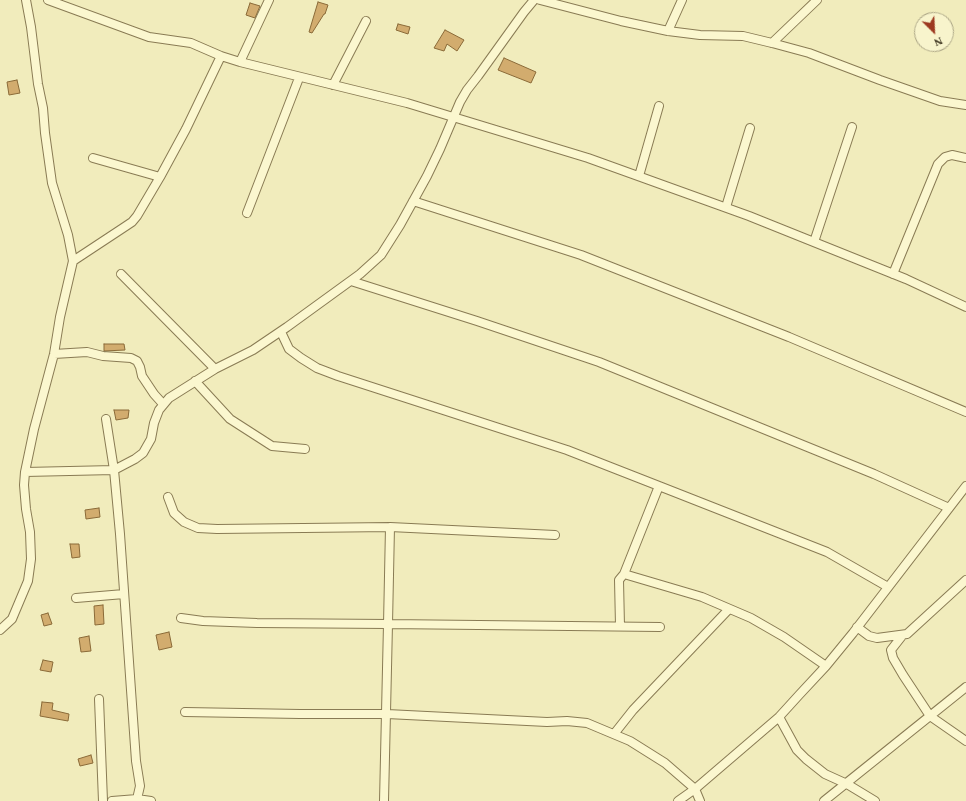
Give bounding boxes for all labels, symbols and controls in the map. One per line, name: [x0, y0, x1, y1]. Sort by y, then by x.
north arrow: [914, 12, 954, 52]
text: N: [932, 35, 945, 49]

